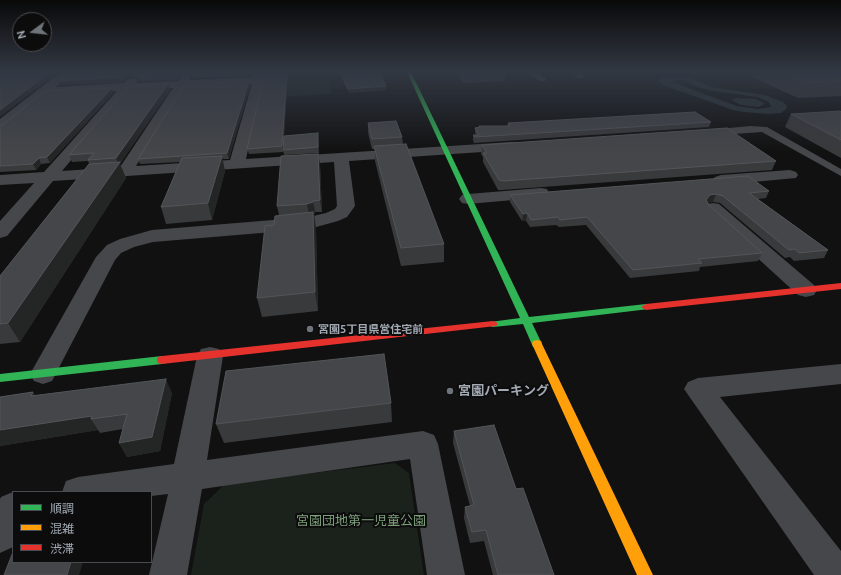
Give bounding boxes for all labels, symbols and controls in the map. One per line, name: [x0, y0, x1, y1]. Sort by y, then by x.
north arrow: [12, 12, 52, 52]
text: N: [15, 29, 28, 40]
place label: 宮園5丁目県営住宅前: [318, 322, 423, 336]
marker: 宮園5丁目県営住宅前: [305, 324, 315, 334]
place label: 宮園パーキング: [458, 383, 549, 399]
marker: 宮園パーキング: [445, 386, 455, 396]
legend: [12, 491, 152, 563]
text: 順調: [50, 502, 74, 515]
park label: 宮園団地第一児童公園: [296, 513, 426, 529]
text: 混雑: [50, 522, 74, 535]
text: 渋滞: [50, 542, 74, 555]

